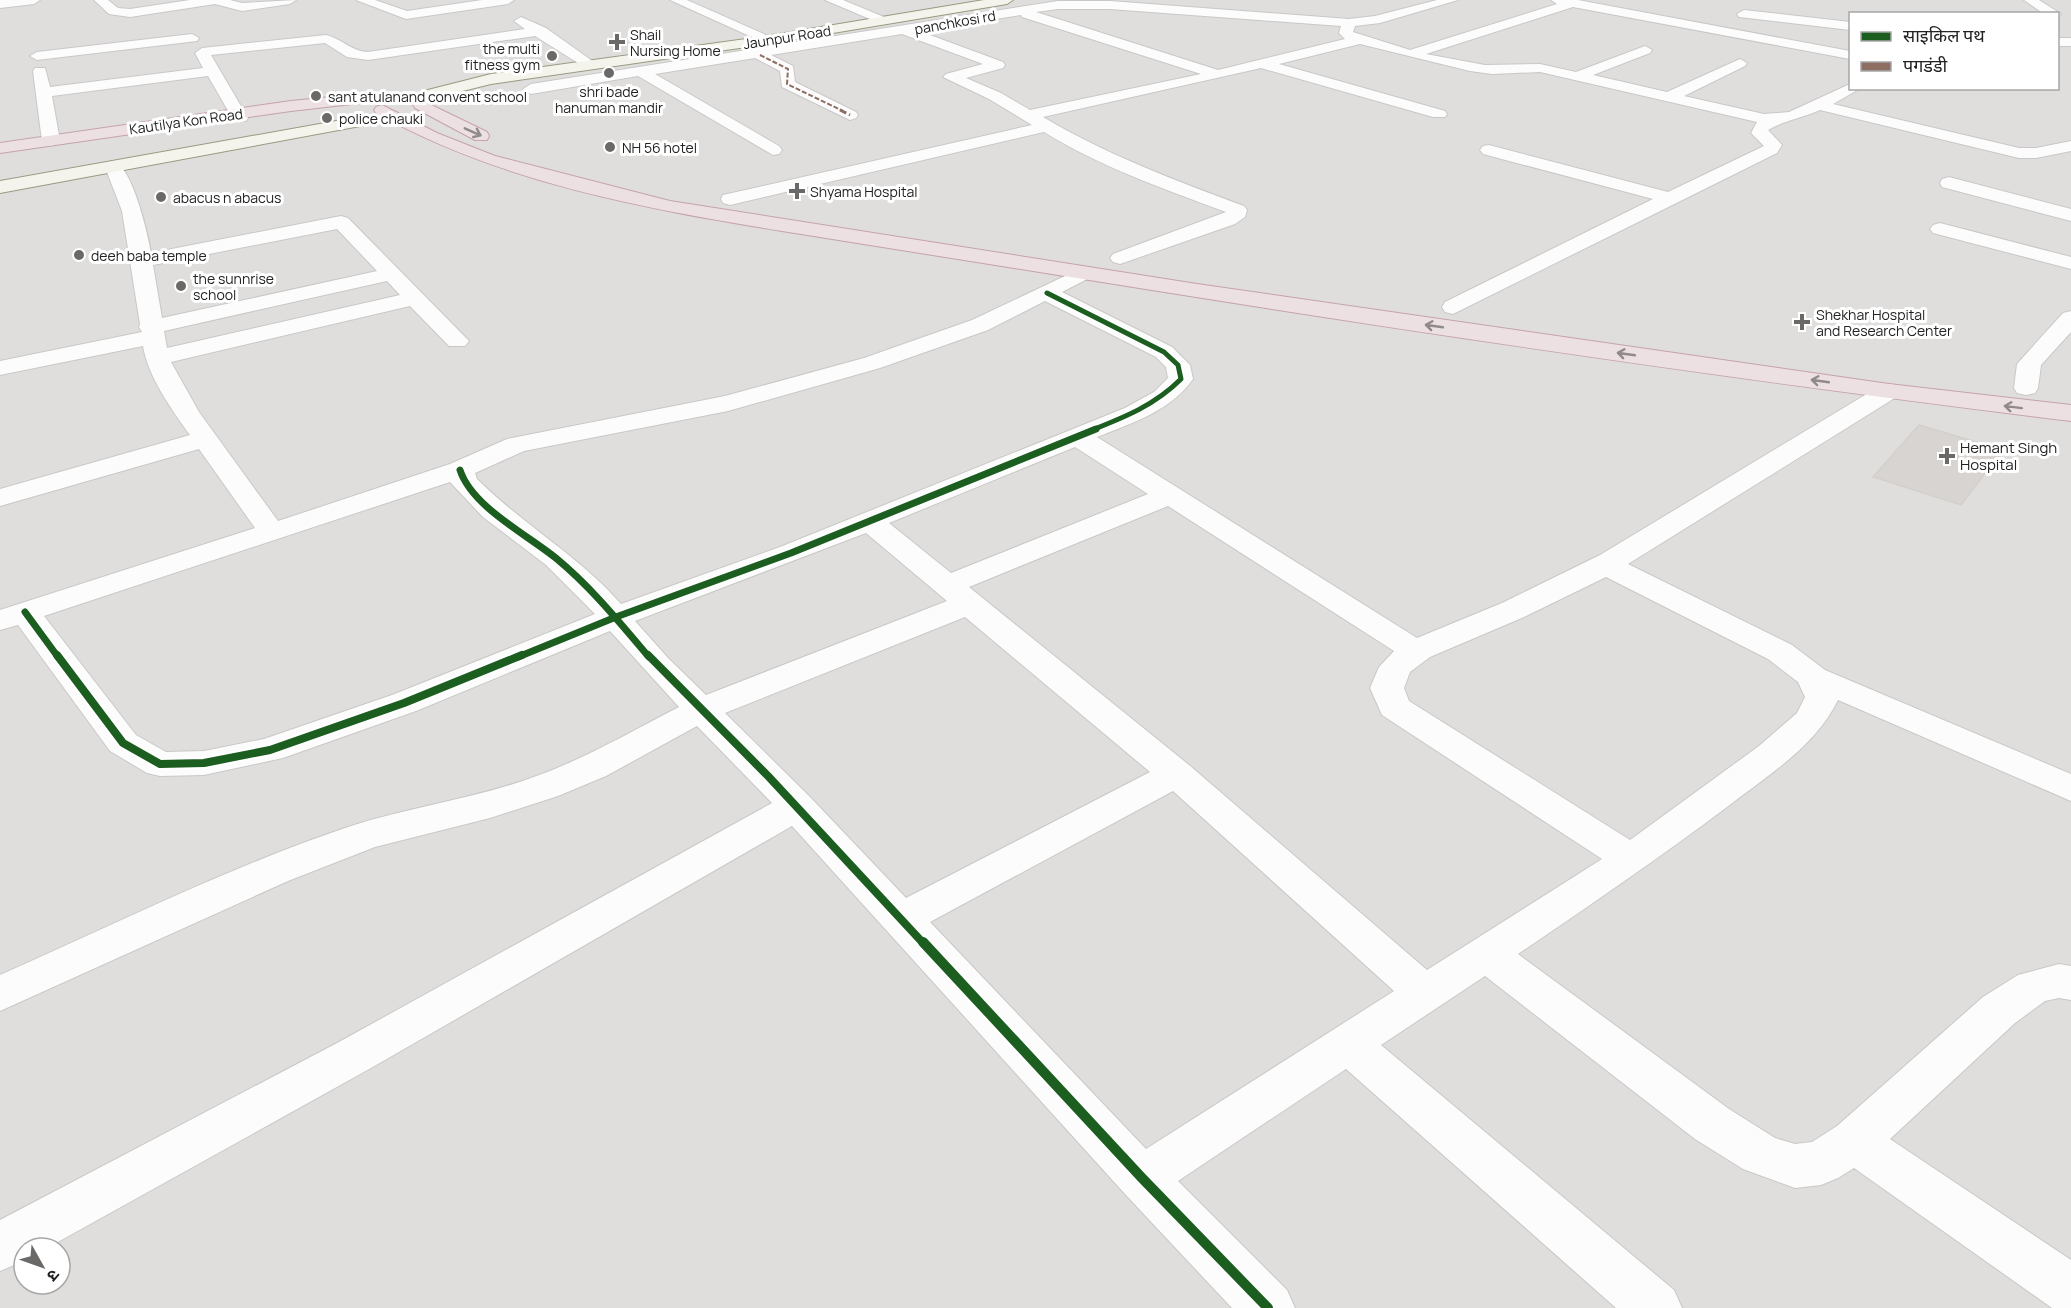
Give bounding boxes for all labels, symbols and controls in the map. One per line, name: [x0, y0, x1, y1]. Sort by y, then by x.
street label: panchkosi rd: [913, 6, 997, 38]
legend: [1849, 12, 2059, 90]
street label: Jaunpur Road: [742, 21, 832, 53]
text: साइकिल पथ: [1903, 23, 1985, 47]
place label: Shail Nursing Home: [630, 25, 721, 60]
marker: Shail Nursing Home: [608, 33, 626, 51]
place label: the multi fitness gym: [464, 39, 540, 74]
marker: the multi fitness gym: [545, 49, 559, 63]
text: पगडंडी: [1903, 53, 1948, 77]
marker: shri bade hanuman mandir: [602, 66, 616, 80]
place label: shri bade hanuman mandir: [555, 82, 663, 117]
place label: sant atulanand convent school: [328, 87, 527, 106]
marker: sant atulanand convent school: [309, 89, 323, 103]
street label: Kautilya Kon Road: [128, 104, 244, 138]
place label: police chauki: [339, 109, 423, 128]
marker: police chauki: [320, 111, 334, 125]
one-way arrow: [463, 127, 481, 138]
place label: NH 56 hotel: [622, 138, 697, 157]
marker: NH 56 hotel: [603, 140, 617, 154]
marker: Shyama Hospital: [788, 182, 806, 200]
place label: Shyama Hospital: [810, 182, 918, 201]
place label: abacus n abacus: [173, 188, 281, 207]
marker: abacus n abacus: [154, 190, 168, 204]
place label: deeh baba temple: [91, 246, 207, 265]
marker: deeh baba temple: [72, 248, 86, 262]
place label: the sunnrise school: [193, 269, 274, 304]
marker: the sunnrise school: [174, 279, 188, 293]
place label: Shekhar Hospital and Research Center: [1816, 305, 1952, 340]
marker: Shekhar Hospital and Research Center: [1793, 313, 1811, 331]
one-way arrow: [1424, 320, 1444, 331]
one-way arrow: [1617, 348, 1637, 359]
one-way arrow: [1810, 376, 1830, 387]
one-way arrow: [2003, 401, 2023, 412]
place label: Hemant Singh Hospital: [1960, 437, 2057, 475]
marker: Hemant Singh Hospital: [1938, 447, 1956, 465]
north arrow: [12, 1236, 72, 1296]
text: उ: [42, 1265, 65, 1287]

